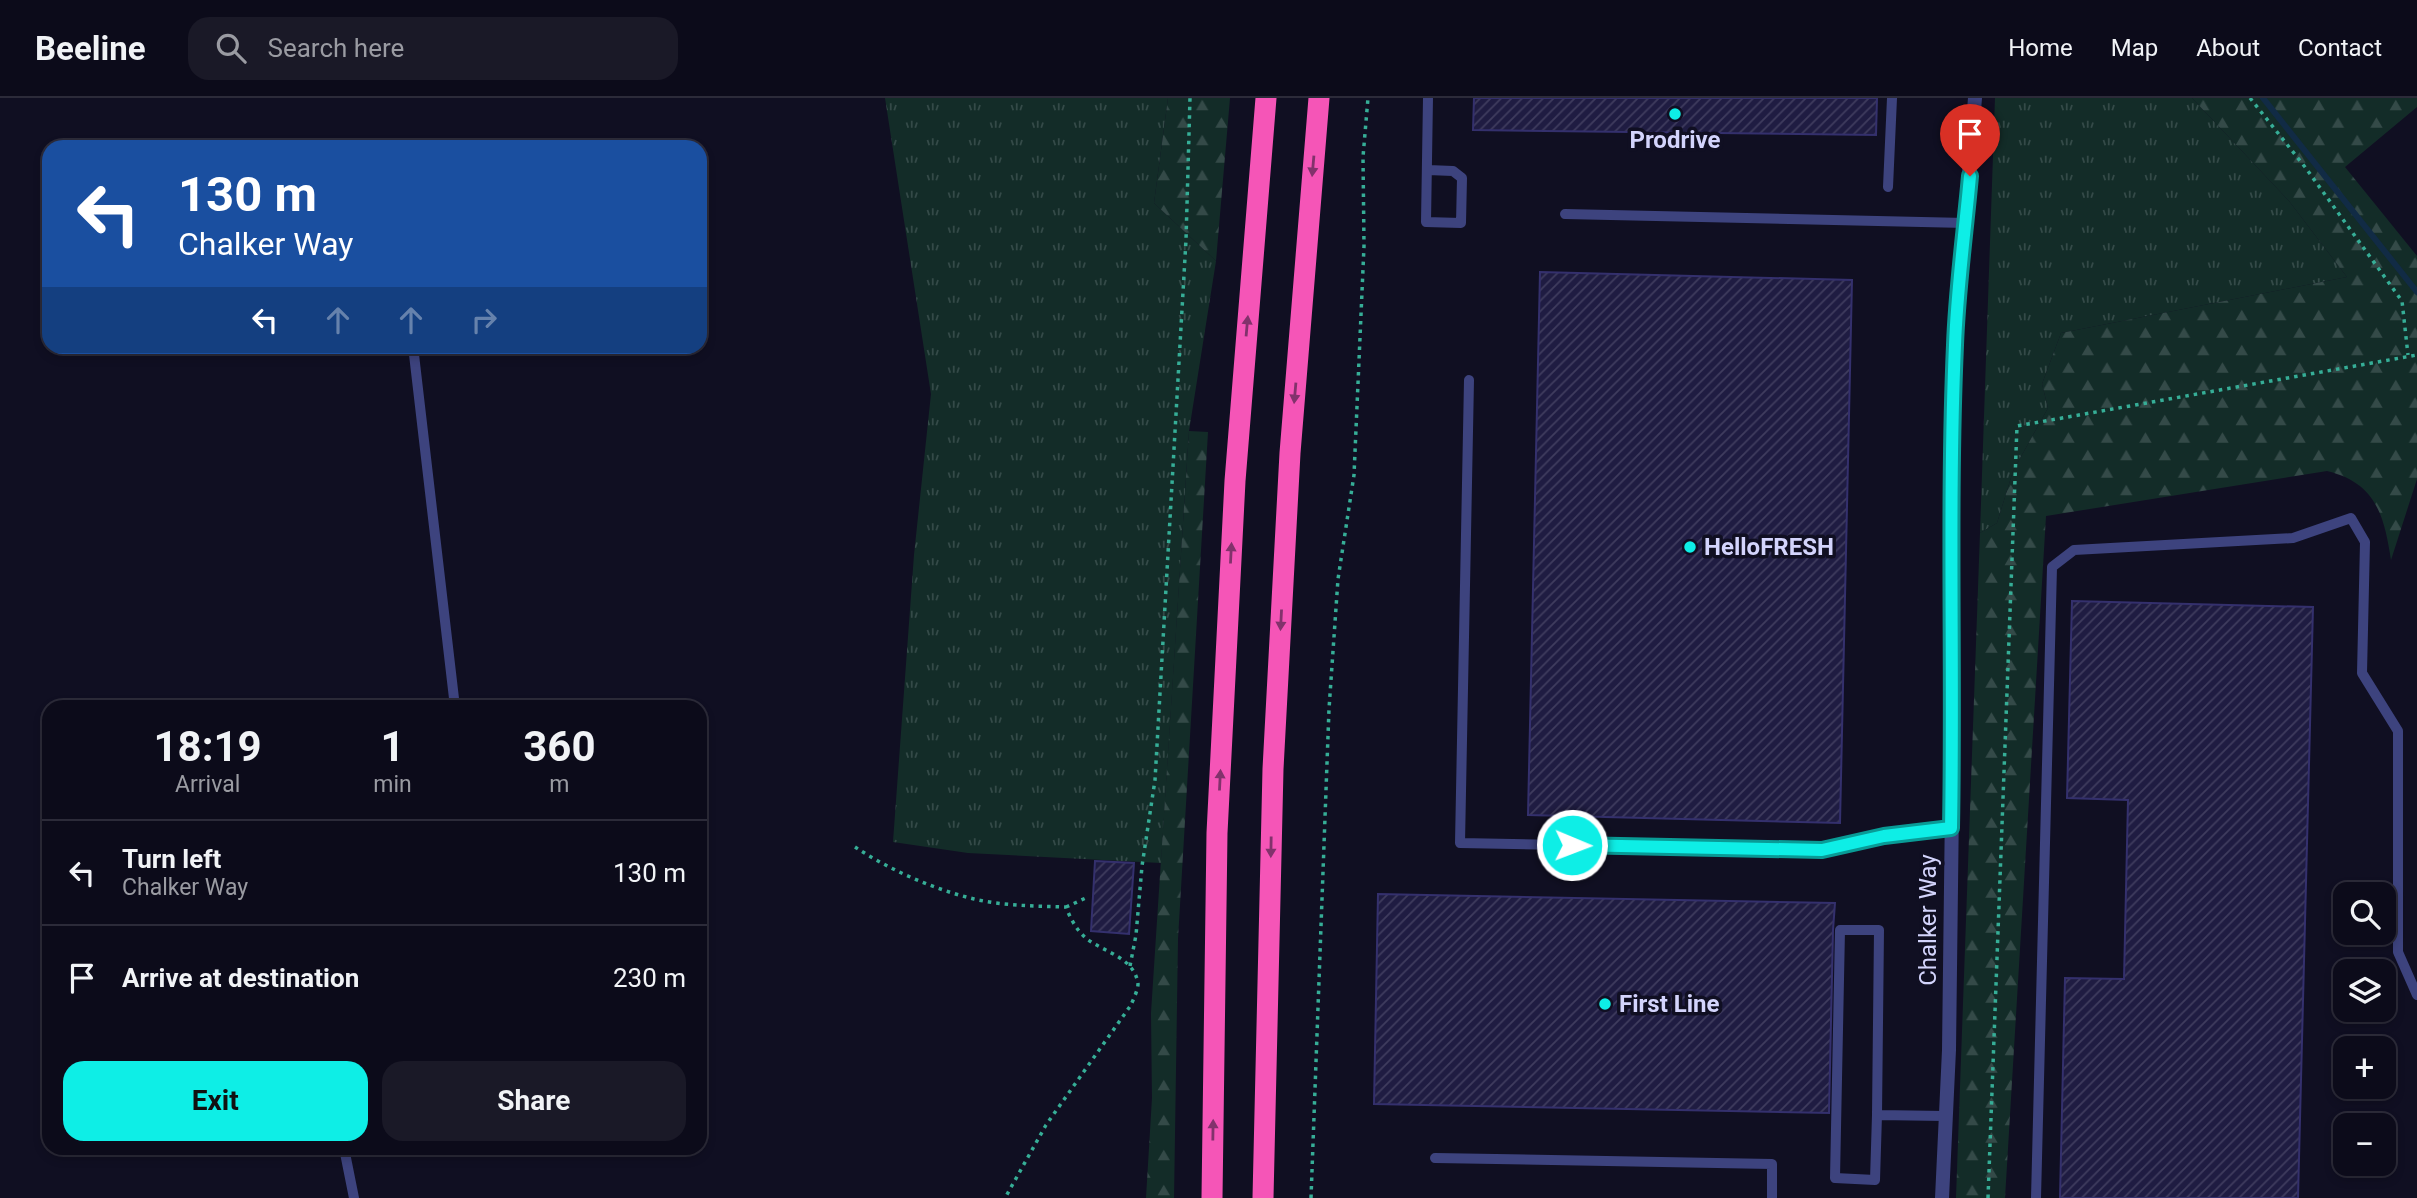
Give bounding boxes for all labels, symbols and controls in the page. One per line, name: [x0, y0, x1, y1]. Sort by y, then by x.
search box: [188, 17, 678, 80]
text: Beeline: [35, 29, 146, 68]
icon: search: [212, 29, 250, 67]
text: Search here: [268, 33, 404, 63]
text: Home: [2008, 34, 2073, 62]
text: Map: [2111, 34, 2158, 62]
text: About: [2196, 34, 2260, 62]
text: Contact: [2298, 34, 2382, 62]
pin: [1940, 104, 2000, 176]
marker: Prodrive: [1667, 106, 1683, 122]
icon: arrive: [1951, 115, 1989, 153]
place label: Prodrive: [1629, 126, 1721, 154]
one-way arrow: [1307, 155, 1318, 177]
text: 130 m: [178, 166, 317, 223]
icon: left: [63, 168, 154, 259]
text: Chalker Way: [178, 225, 353, 263]
icon: left: [246, 301, 284, 339]
icon: ahead: [319, 301, 357, 339]
icon: ahead: [392, 301, 430, 339]
icon: right: [465, 301, 503, 339]
one-way arrow: [1242, 315, 1253, 337]
one-way arrow: [1289, 382, 1300, 404]
place label: HelloFRESH: [1704, 533, 1834, 561]
marker: HelloFRESH: [1682, 539, 1698, 555]
one-way arrow: [1226, 541, 1237, 563]
one-way arrow: [1275, 609, 1286, 631]
text: 18:19: [154, 722, 262, 771]
text: 1: [380, 722, 405, 771]
text: 360: [523, 722, 596, 771]
one-way arrow: [1214, 769, 1225, 791]
text: Arrival: [175, 771, 240, 798]
text: min: [373, 771, 412, 798]
text: m: [549, 771, 569, 798]
position arrow: [1535, 808, 1609, 882]
one-way arrow: [1266, 836, 1277, 858]
text: Turn left: [122, 844, 221, 874]
icon: left: [63, 854, 101, 892]
street label: Chalker Way: [1914, 854, 1942, 986]
text: 130 m: [613, 858, 686, 888]
text: Chalker Way: [122, 874, 248, 901]
map controls: [2333, 882, 2396, 1176]
button: search: [2333, 882, 2396, 945]
icon: arrive: [63, 959, 101, 997]
button: layers: [2333, 959, 2396, 1022]
text: Arrive at destination: [122, 963, 359, 993]
text: 230 m: [613, 963, 686, 993]
place label: First Line: [1619, 990, 1720, 1018]
marker: First Line: [1597, 996, 1613, 1012]
button: +: [2333, 1036, 2396, 1099]
button: Exit: [63, 1061, 368, 1141]
button: Share: [382, 1061, 686, 1141]
button: −: [2333, 1113, 2396, 1176]
one-way arrow: [1208, 1119, 1219, 1141]

